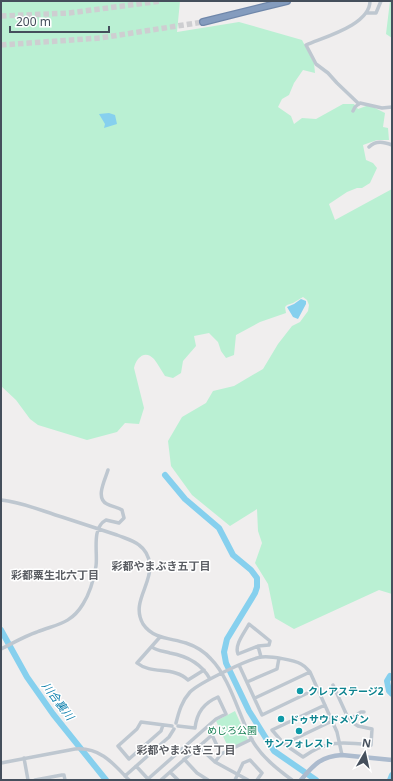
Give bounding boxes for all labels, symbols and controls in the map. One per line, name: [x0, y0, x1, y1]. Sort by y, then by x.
scale bar: [10, 8, 109, 34]
text: 200 m: [16, 13, 51, 30]
district label: 彩都やまぶき五丁目: [112, 558, 211, 573]
district label: 彩都粟生北六丁目: [11, 567, 99, 582]
water label: 川合裏川: [39, 679, 78, 724]
place label: クレアステージ2: [308, 684, 384, 698]
marker: クレアステージ2: [295, 686, 305, 696]
place label: ドゥサウドメゾン: [289, 712, 369, 726]
marker: ドゥサウドメゾン: [276, 714, 286, 724]
park label: めじろ公園: [207, 723, 257, 737]
marker: サンフォレスト: [294, 726, 304, 736]
north arrow: [345, 733, 385, 773]
text: N: [361, 735, 372, 751]
place label: サンフォレスト: [264, 736, 334, 750]
district label: 彩都やまぶき三丁目: [137, 742, 236, 757]

